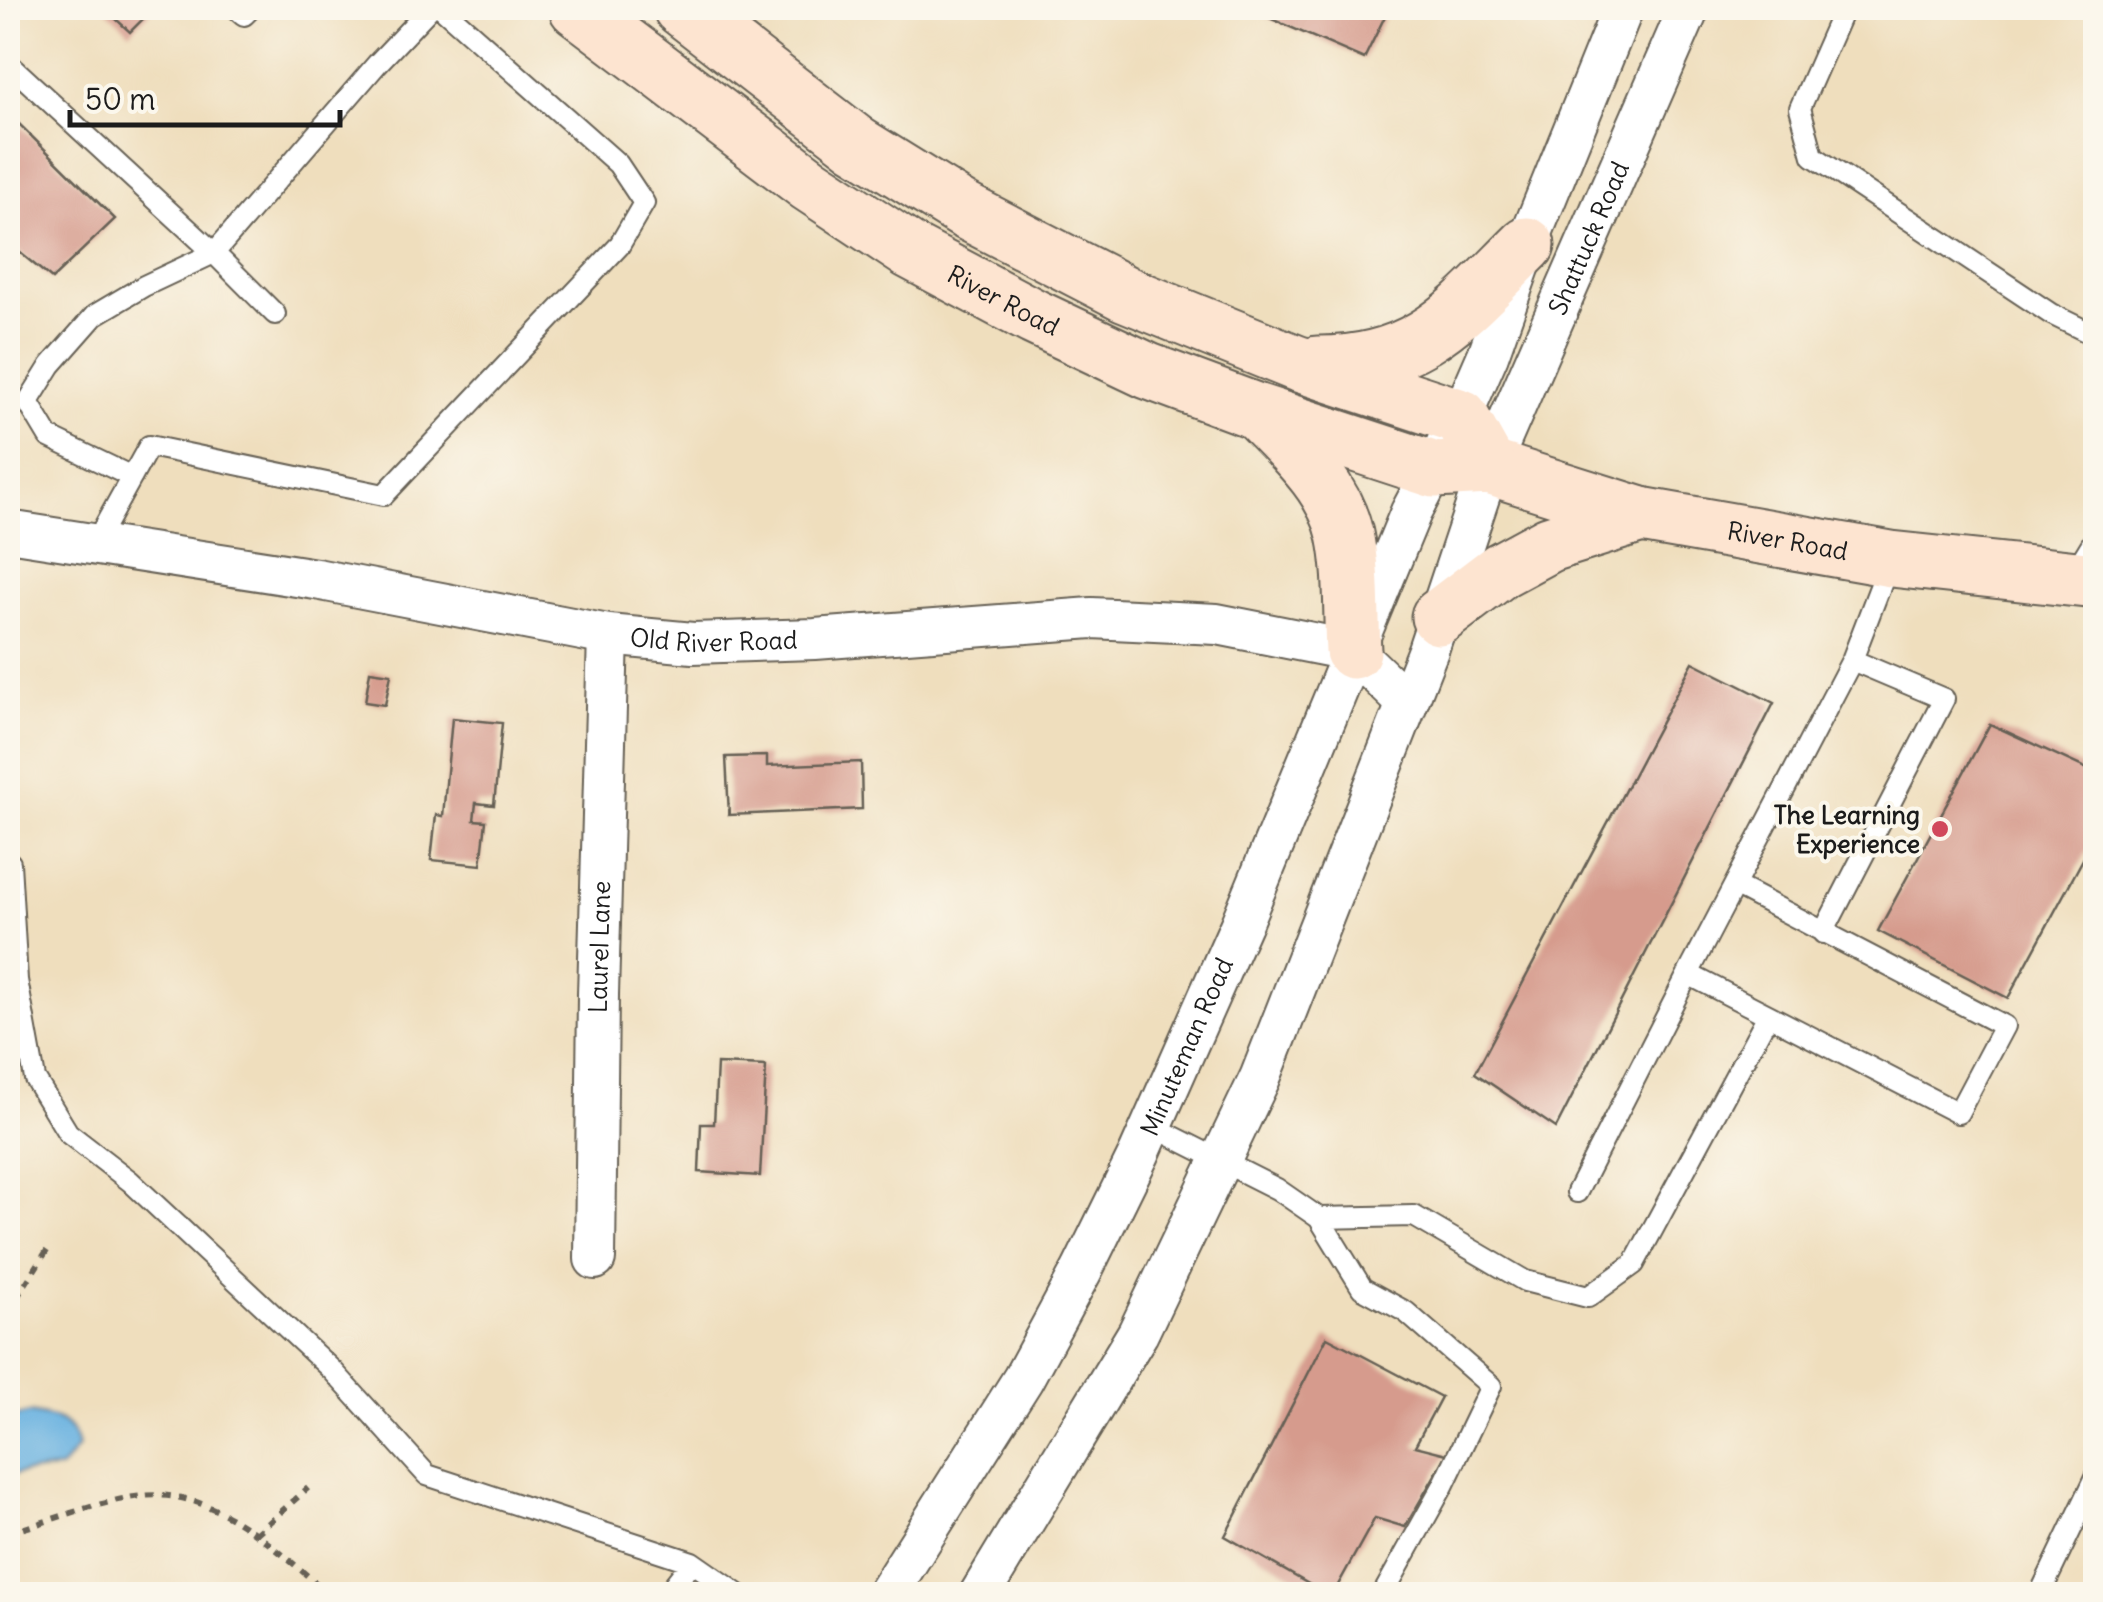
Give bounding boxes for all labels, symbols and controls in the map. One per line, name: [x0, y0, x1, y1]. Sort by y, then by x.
scale bar: [70, 65, 340, 127]
text: 50 m: [85, 80, 155, 118]
street label: Shattuck Road: [1541, 157, 1636, 320]
street label: River Road: [942, 258, 1064, 343]
street label: River Road: [1725, 514, 1850, 567]
street label: Old River Road: [629, 621, 798, 659]
place label: The Learning Experience: [1774, 799, 1920, 860]
marker: The Learning Experience: [1929, 818, 1951, 840]
street label: Laurel Lane: [582, 880, 617, 1013]
street label: Minuteman Road: [1133, 953, 1240, 1141]

